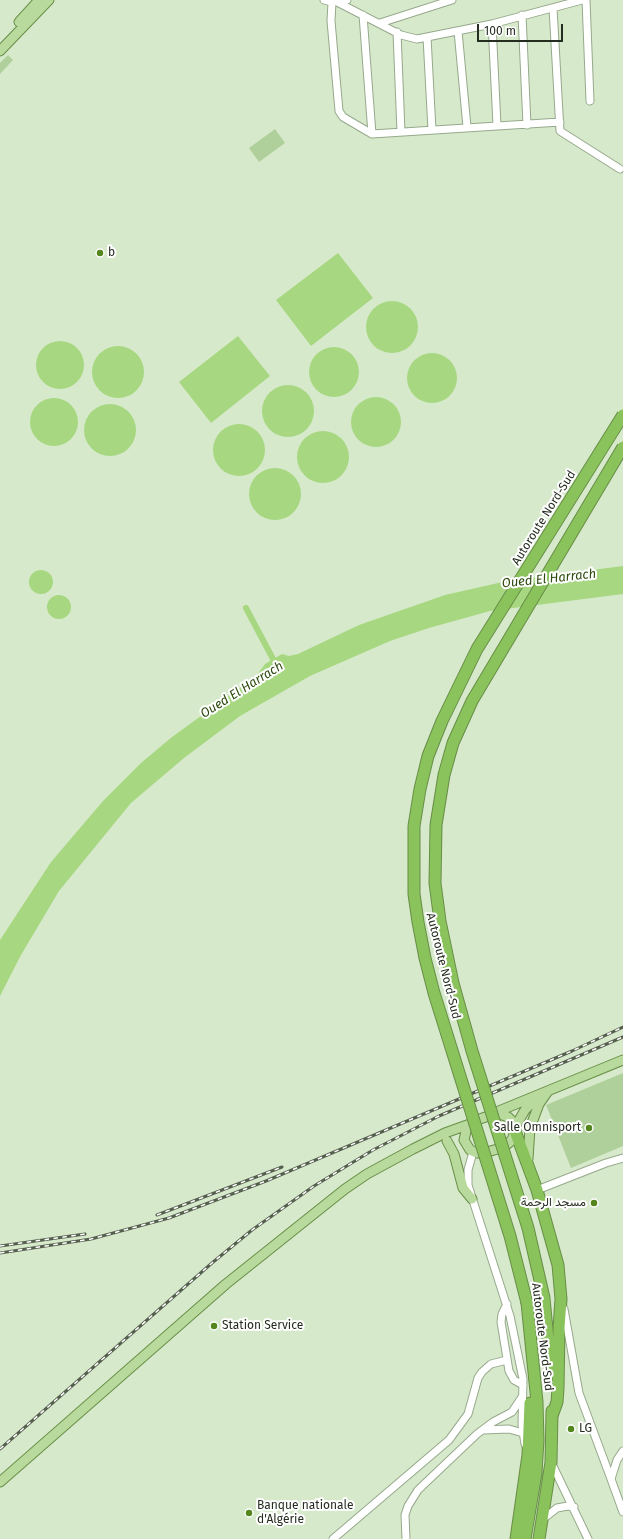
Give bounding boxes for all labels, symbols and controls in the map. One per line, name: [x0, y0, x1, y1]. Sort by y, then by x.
scale bar: [479, 16, 565, 42]
text: 100 m: [484, 24, 516, 38]
place label: b: [108, 246, 115, 260]
marker: b: [95, 248, 105, 258]
street label: Autoroute Nord-Sud: [509, 468, 579, 568]
water label: Oued El Harrach: [501, 566, 597, 592]
water label: Oued El Harrach: [198, 658, 286, 722]
street label: Autoroute Nord-Sud: [423, 911, 463, 1021]
place label: Salle Omnisport: [494, 1121, 581, 1135]
marker: Salle Omnisport: [584, 1123, 594, 1133]
place label: مسجد الرحمة: [521, 1196, 586, 1210]
marker: مسجد الرحمة: [589, 1198, 599, 1208]
street label: Autoroute Nord-Sud: [528, 1282, 556, 1392]
place label: Station Service: [222, 1319, 303, 1333]
marker: Station Service: [209, 1321, 219, 1331]
place label: LG: [579, 1422, 592, 1436]
marker: LG: [566, 1424, 576, 1434]
place label: Banque nationale d'Algérie: [257, 1499, 353, 1527]
marker: Banque nationale d'Algérie: [244, 1508, 254, 1518]

